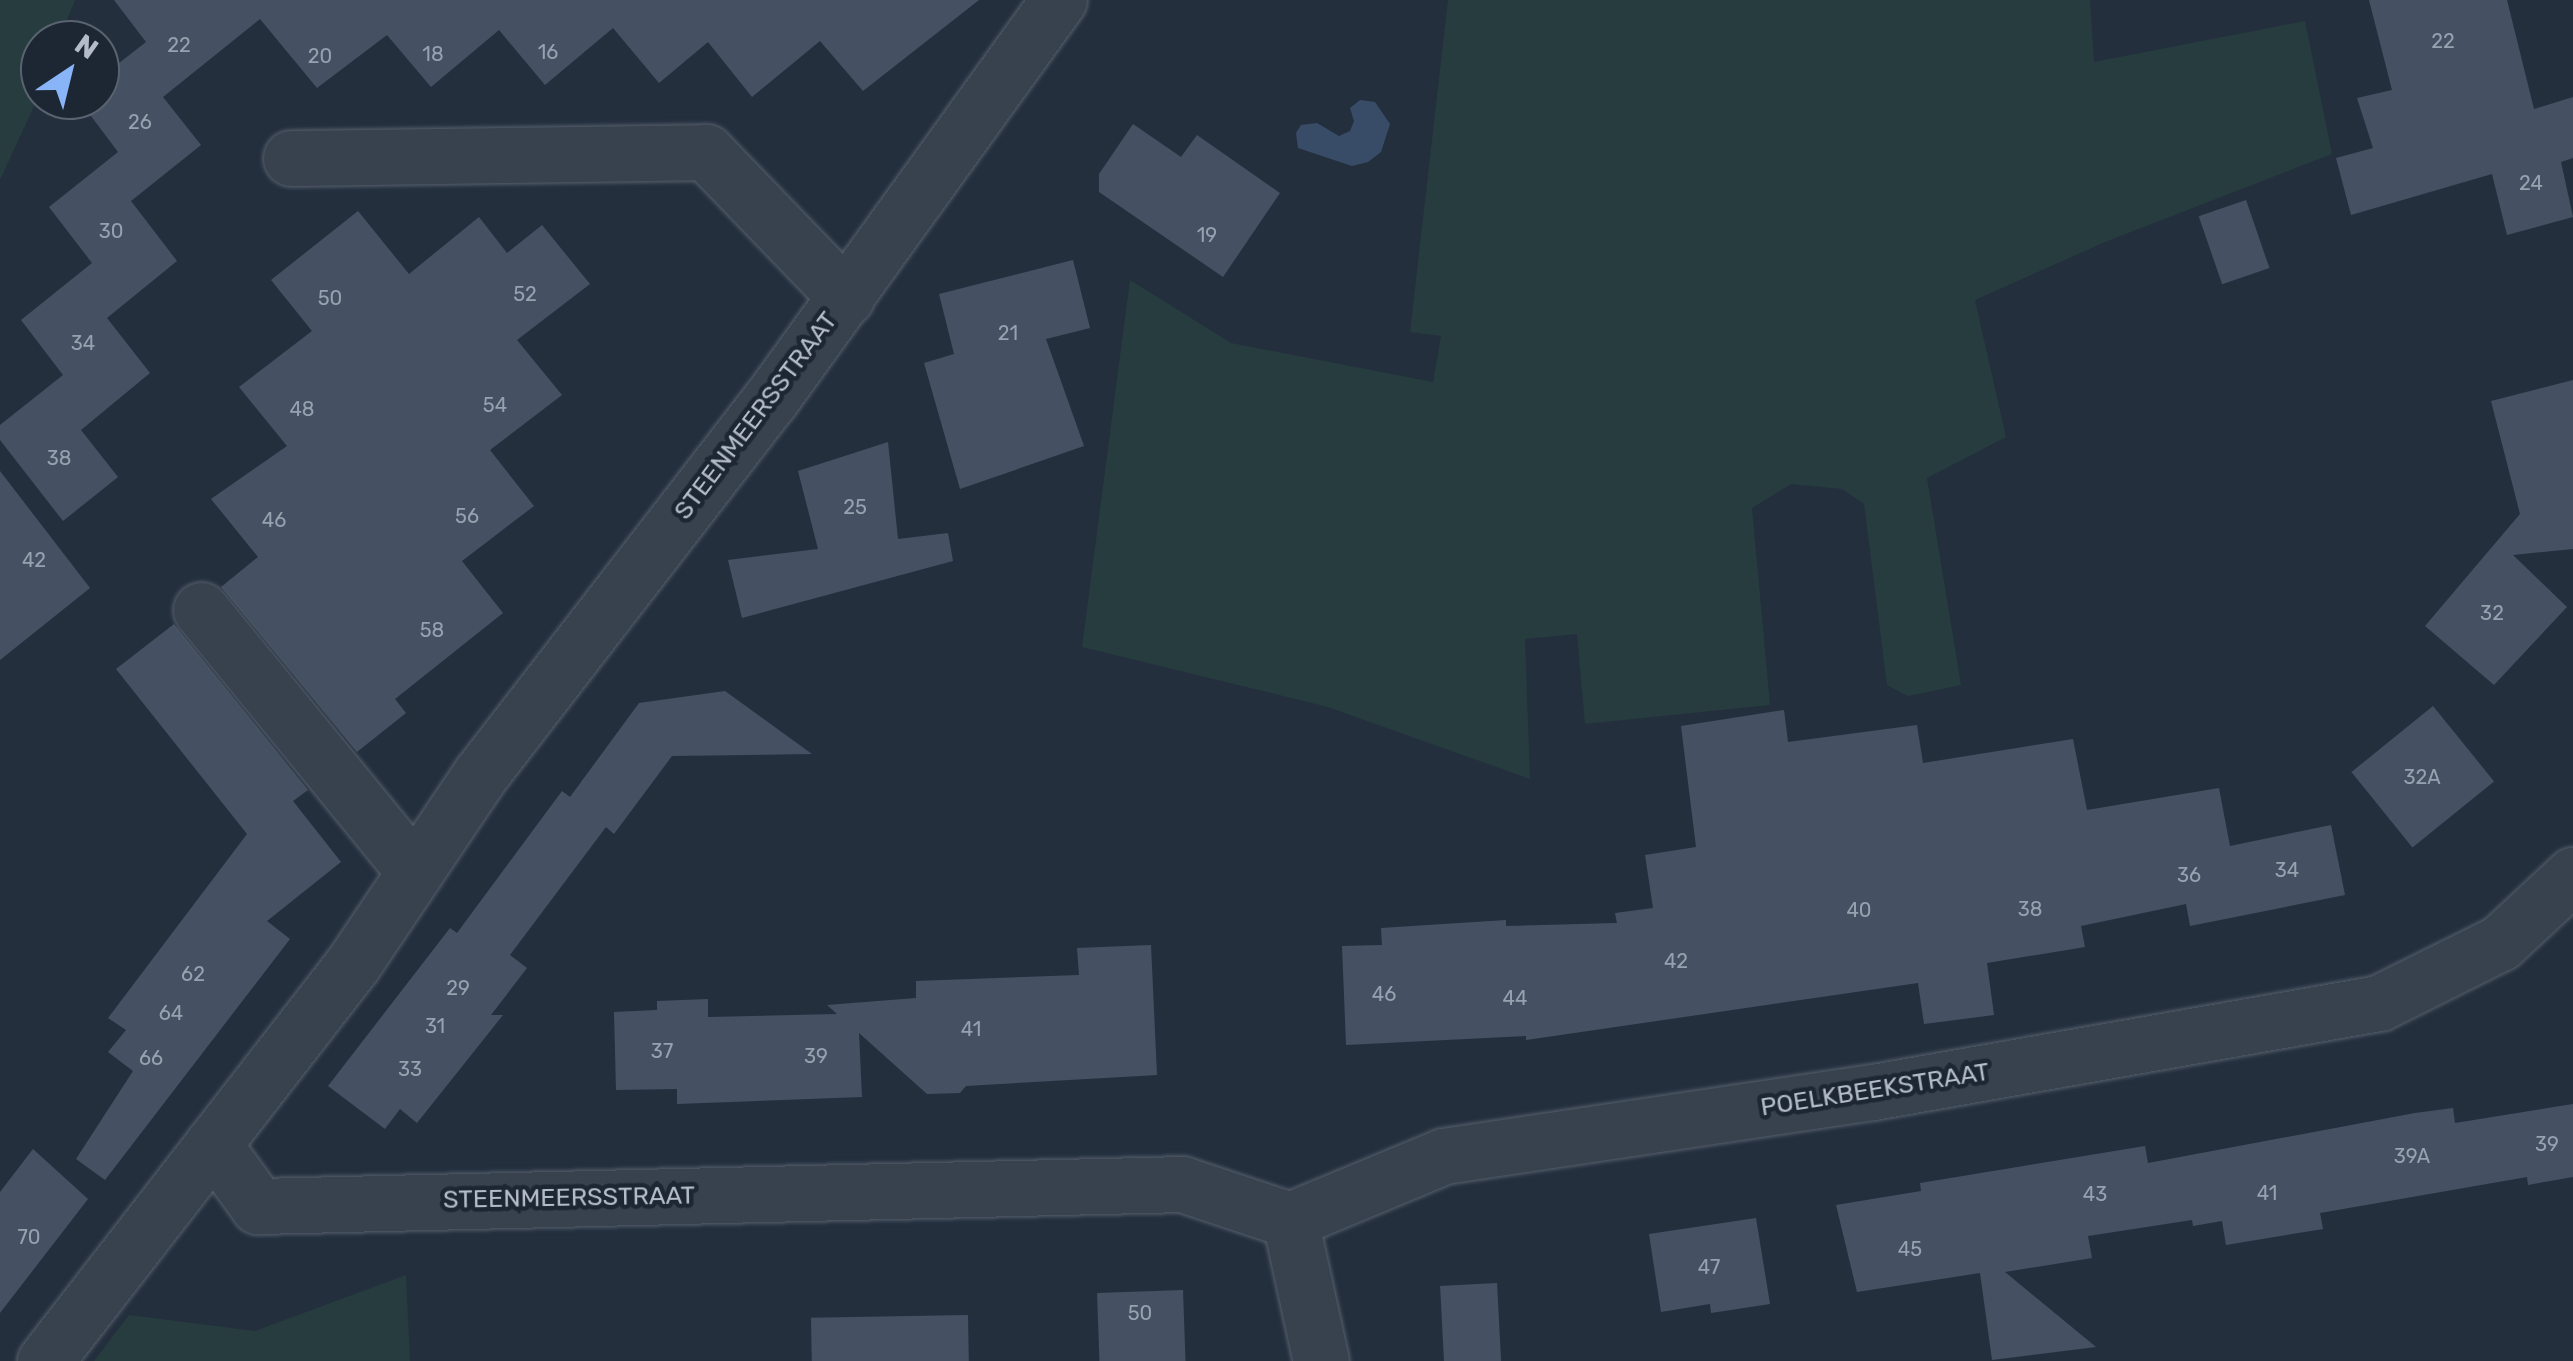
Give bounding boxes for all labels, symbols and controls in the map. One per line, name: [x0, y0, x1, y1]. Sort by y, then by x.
north arrow: [20, 20, 120, 120]
text: N: [69, 27, 104, 66]
house number: 22: [2431, 29, 2455, 53]
house number: 22: [167, 33, 191, 57]
house number: 16: [538, 40, 558, 64]
house number: 18: [422, 42, 444, 66]
house number: 20: [308, 44, 332, 68]
house number: 26: [128, 110, 152, 134]
house number: 24: [2519, 171, 2543, 195]
house number: 30: [99, 219, 123, 243]
house number: 19: [1197, 223, 1217, 247]
house number: 52: [513, 282, 537, 306]
house number: 50: [318, 286, 342, 310]
street label: STEENMEERSSTRAAT: [668, 306, 844, 526]
house number: 21: [998, 321, 1018, 345]
house number: 34: [71, 331, 95, 355]
house number: 54: [483, 393, 507, 417]
house number: 48: [289, 397, 315, 421]
house number: 38: [47, 446, 71, 470]
house number: 25: [843, 495, 867, 519]
house number: 56: [455, 504, 479, 528]
house number: 46: [262, 508, 286, 532]
house number: 42: [22, 548, 46, 572]
house number: 32: [2480, 601, 2504, 625]
house number: 58: [420, 618, 444, 642]
house number: 32A: [2403, 765, 2441, 789]
house number: 34: [2275, 858, 2299, 882]
house number: 36: [2177, 863, 2201, 887]
house number: 38: [2018, 897, 2042, 921]
house number: 40: [1846, 898, 1872, 922]
house number: 42: [1664, 949, 1688, 973]
house number: 62: [181, 962, 205, 986]
house number: 29: [446, 976, 470, 1000]
house number: 46: [1372, 982, 1396, 1006]
house number: 44: [1503, 986, 1527, 1010]
house number: 64: [159, 1001, 183, 1025]
house number: 31: [425, 1014, 445, 1038]
house number: 41: [961, 1017, 981, 1041]
house number: 37: [651, 1039, 673, 1063]
house number: 39: [804, 1044, 828, 1068]
house number: 66: [139, 1046, 163, 1070]
house number: 33: [398, 1057, 422, 1081]
street label: POELKBEEKSTRAAT: [1758, 1057, 1992, 1123]
house number: 39: [2535, 1132, 2559, 1156]
house number: 39A: [2394, 1144, 2430, 1168]
street label: STEENMEERSSTRAAT: [443, 1181, 695, 1215]
house number: 41: [2257, 1181, 2277, 1205]
house number: 43: [2083, 1182, 2107, 1206]
house number: 70: [18, 1225, 40, 1249]
house number: 45: [1898, 1237, 1922, 1261]
house number: 47: [1698, 1255, 1720, 1279]
house number: 50: [1128, 1301, 1152, 1325]

